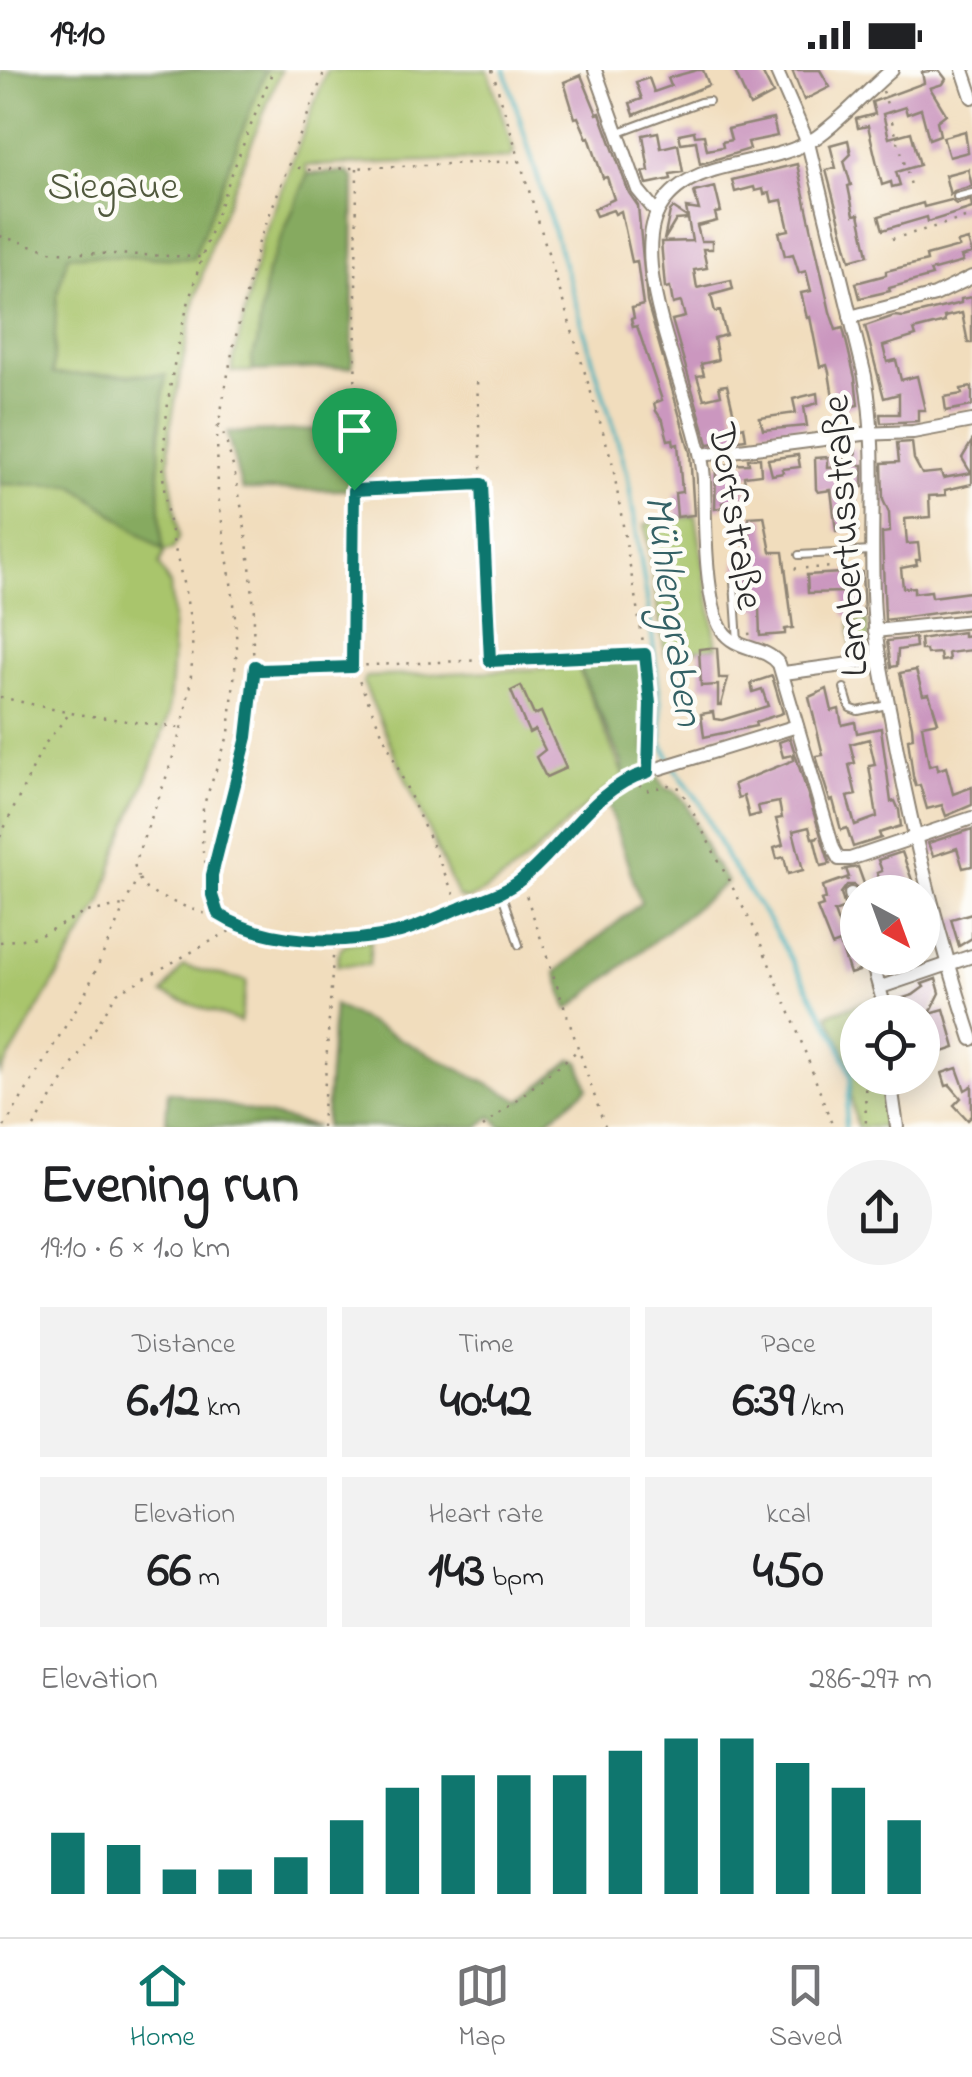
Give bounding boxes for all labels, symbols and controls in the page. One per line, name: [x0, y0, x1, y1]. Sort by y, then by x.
text: 19:10: [50, 7, 105, 63]
park label: Siegaue: [47, 159, 179, 218]
pin: [312, 388, 397, 491]
street label: Lambertusstraße: [808, 393, 887, 678]
icon: arrive: [327, 403, 382, 458]
street label: Dorfstraße: [690, 418, 777, 614]
water label: Mühlengraben: [624, 491, 718, 731]
north arrow: [840, 875, 940, 975]
map controls: [840, 875, 940, 1095]
button: locate: [840, 995, 940, 1095]
text: Evening run: [40, 1148, 299, 1228]
button: share: [827, 1160, 932, 1265]
text: 19:10 · 6 × 1.0 km: [40, 1226, 230, 1273]
text: Distance: [132, 1325, 235, 1366]
text: Time: [458, 1325, 514, 1366]
text: Pace: [761, 1325, 816, 1366]
text: 6.12: [127, 1366, 200, 1439]
text: 40:42: [440, 1366, 532, 1439]
text: 6:39: [733, 1366, 794, 1439]
text: km: [200, 1388, 241, 1429]
text: /km: [794, 1388, 844, 1429]
text: Elevation: [132, 1495, 235, 1536]
text: Heart rate: [429, 1495, 543, 1536]
text: kcal: [766, 1495, 811, 1536]
text: 66: [147, 1536, 191, 1609]
text: 143: [428, 1536, 485, 1609]
text: 450: [753, 1536, 824, 1609]
text: m: [191, 1558, 220, 1599]
text: bpm: [485, 1558, 544, 1599]
text: Elevation: [40, 1657, 158, 1704]
text: 286–297 m: [809, 1657, 932, 1704]
tab: Home: [130, 1958, 195, 2059]
tab: Map: [455, 1958, 510, 2059]
tab: Saved: [769, 1958, 842, 2059]

